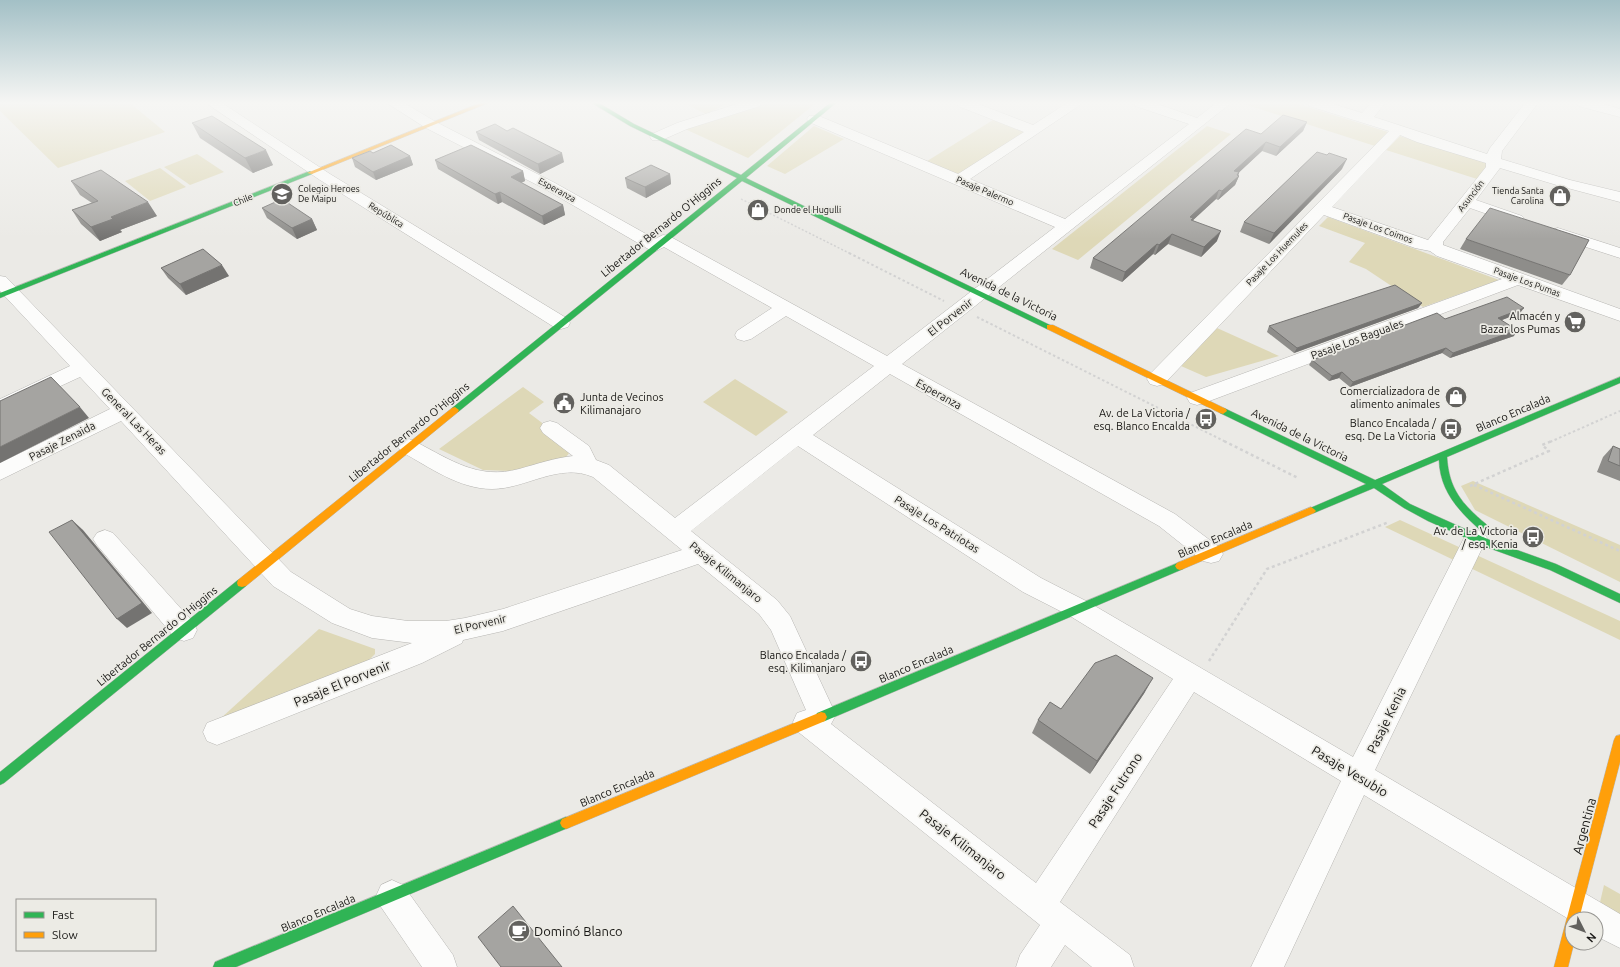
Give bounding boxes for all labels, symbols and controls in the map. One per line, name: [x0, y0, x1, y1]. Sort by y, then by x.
street label: Pasaje Palermo: [955, 174, 1015, 208]
street label: Libertador Bernardo O'Higgins: [599, 175, 724, 279]
street label: Esperanza: [537, 176, 577, 204]
street label: Asunción: [1456, 178, 1486, 214]
school or university icon: Colegio Heroes De Maipu: [269, 181, 295, 207]
shop icon: Tienda Santa Carolina: [1547, 183, 1573, 209]
place label: Colegio Heroes De Maipu: [298, 184, 360, 204]
place label: Tienda Santa Carolina: [1492, 186, 1544, 206]
street label: Chile: [232, 192, 254, 208]
shop icon: Donde el Hugulli: [745, 197, 771, 223]
street label: República: [367, 200, 405, 230]
place label: Donde el Hugulli: [774, 205, 841, 215]
street label: Pasaje Los Coimos: [1342, 211, 1414, 245]
street label: Pasaje Los Huemules: [1244, 220, 1310, 288]
street label: Avenida de la Victoria: [959, 265, 1059, 323]
street label: Pasaje Los Pumas: [1492, 265, 1562, 299]
street label: El Porvenir: [925, 295, 975, 338]
supermarket icon: Almacén y Bazar los Pumas: [1562, 309, 1588, 335]
place label: Almacén y Bazar los Pumas: [1481, 310, 1561, 335]
street label: Pasaje Los Baguales: [1309, 317, 1405, 361]
street label: Esperanza: [914, 377, 964, 411]
street label: Libertador Bernardo O'Higgins: [347, 380, 472, 484]
shop icon: Comercializadora de alimento animales: [1443, 384, 1469, 410]
street label: General Las Heras: [99, 385, 169, 457]
place label: Comercializadora de alimento animales: [1340, 385, 1440, 410]
public building icon: Junta de Vecinos Kilimanajaro: [551, 390, 577, 416]
place label: Junta de Vecinos Kilimanajaro: [580, 391, 664, 416]
street label: Blanco Encalada: [1474, 392, 1552, 434]
bus stop icon: Av. de La Victoria / esq. Blanco Encalda: [1193, 406, 1219, 432]
street label: Avenida de la Victoria: [1250, 406, 1350, 464]
place label: Av. de La Victoria / esq. Blanco Encalda: [1093, 407, 1191, 432]
bus stop icon: Blanco Encalada / esq. De La Victoria: [1438, 416, 1464, 442]
place label: Blanco Encalada / esq. De La Victoria: [1345, 417, 1437, 442]
street label: Pasaje Zenaida: [27, 419, 97, 463]
street label: Pasaje Los Patriotas: [892, 493, 982, 555]
street label: Blanco Encalada: [1176, 518, 1254, 560]
bus stop icon: Av. de La Victoria / esq. Kenia: [1520, 524, 1546, 550]
place label: Av. de La Victoria / esq. Kenia: [1434, 525, 1518, 550]
street label: Pasaje Kilimanjaro: [688, 539, 764, 605]
street label: Libertador Bernardo O'Higgins: [95, 584, 220, 688]
street label: El Porvenir: [453, 612, 508, 636]
street label: Blanco Encalada: [877, 643, 955, 685]
bus stop icon: Blanco Encalada / esq. Kilimanjaro: [848, 648, 874, 674]
place label: Blanco Encalada / esq. Kilimanjaro: [760, 649, 847, 674]
street label: Pasaje El Porvenir: [292, 657, 392, 709]
street label: Pasaje Kenia: [1364, 684, 1408, 756]
street label: Pasaje Vesubio: [1309, 743, 1391, 799]
street label: Pasaje Futrono: [1086, 750, 1144, 830]
street label: Blanco Encalada: [578, 767, 656, 809]
street label: Argentina: [1570, 796, 1598, 856]
street label: Pasaje Kilimanjaro: [917, 806, 1009, 882]
street label: Blanco Encalada: [279, 892, 357, 934]
legend: [16, 899, 156, 951]
text: Fast: [52, 908, 74, 921]
north arrow: [1564, 911, 1604, 951]
cafe icon: Dominó Blanco: [506, 918, 532, 944]
place label: Dominó Blanco: [534, 924, 623, 938]
text: Slow: [52, 928, 78, 941]
text: N: [1584, 931, 1599, 945]

